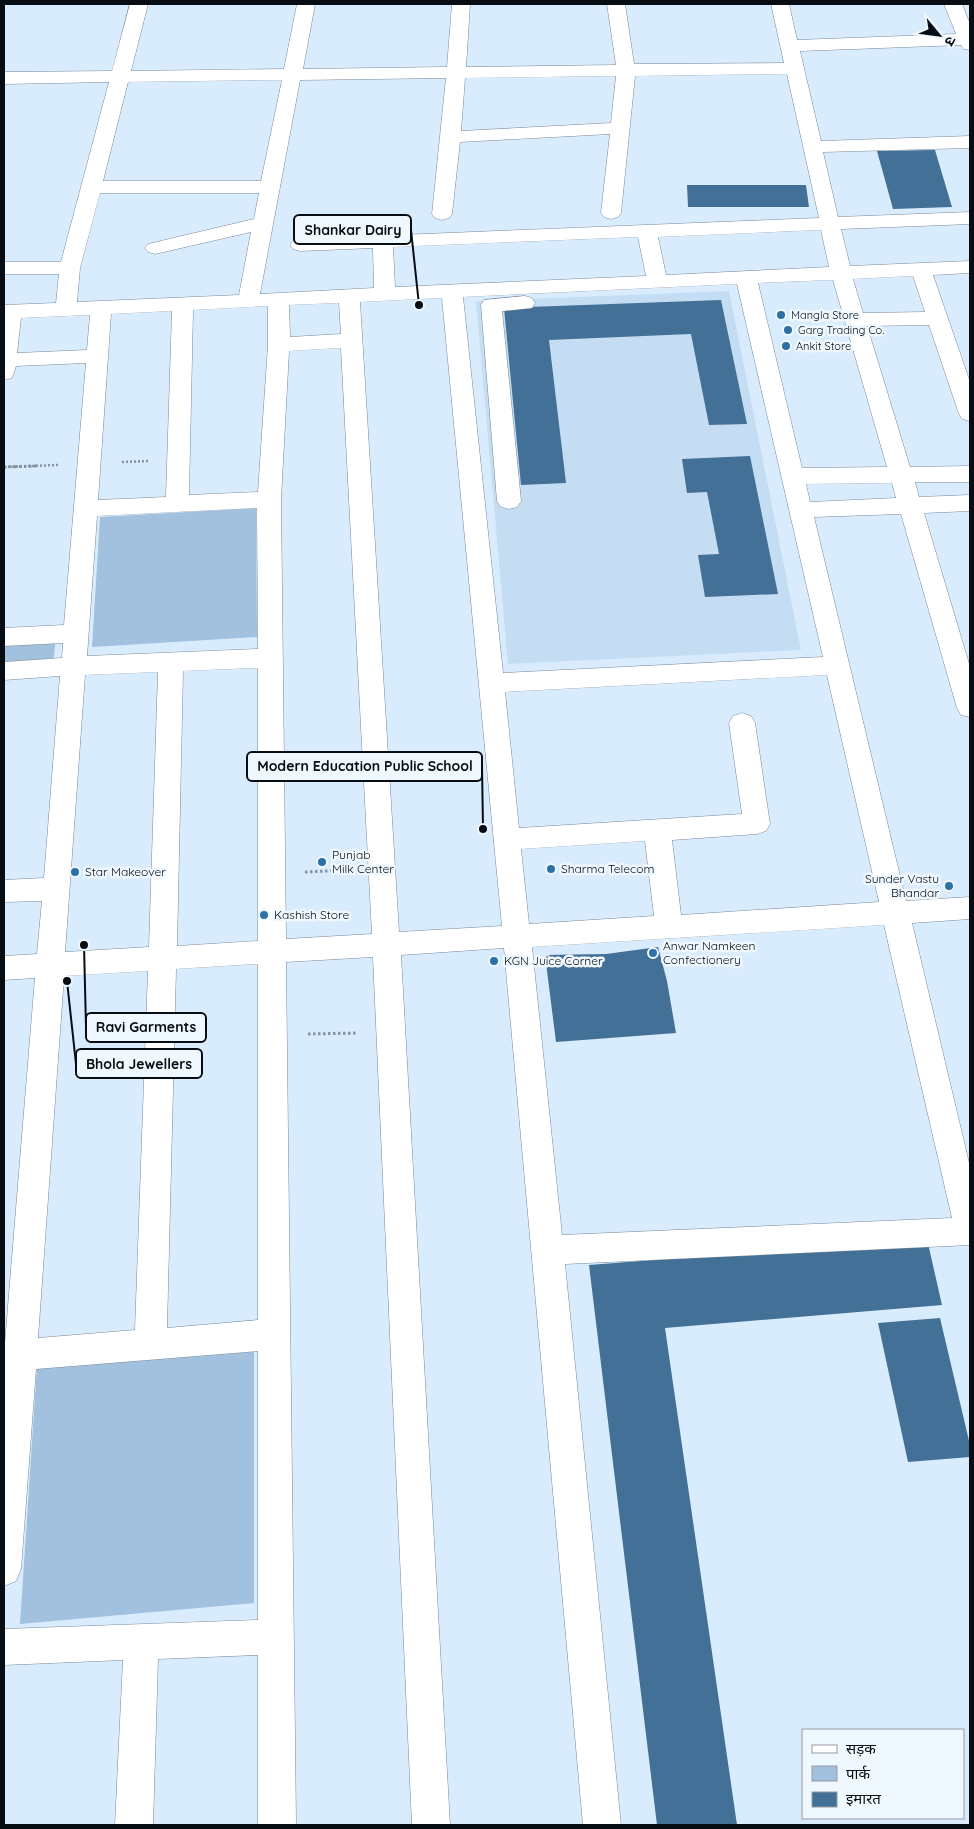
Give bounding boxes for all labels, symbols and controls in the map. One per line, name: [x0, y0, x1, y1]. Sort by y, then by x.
north arrow: [914, 10, 964, 60]
text: उ: [940, 33, 960, 50]
callout: Shankar Dairy: [294, 215, 411, 244]
text: Shankar Dairy: [305, 221, 401, 239]
place label: Mangla Store: [791, 308, 859, 322]
marker: Mangla Store: [775, 309, 787, 321]
place label: Garg Trading Co.: [798, 323, 884, 337]
marker: Garg Trading Co.: [782, 324, 794, 336]
place label: Ankit Store: [796, 339, 851, 353]
marker: Ankit Store: [780, 340, 792, 352]
callout: Modern Education Public School: [247, 752, 482, 781]
text: Modern Education Public School: [257, 757, 473, 775]
place label: Punjab Milk Center: [332, 847, 394, 876]
marker: Punjab Milk Center: [316, 856, 328, 868]
place label: Sharma Telecom: [561, 861, 654, 876]
marker: Sharma Telecom: [545, 863, 557, 875]
place label: Star Makeover: [85, 864, 166, 879]
marker: Star Makeover: [69, 866, 81, 878]
place label: Sunder Vastu Bhandar: [865, 871, 939, 900]
marker: Sunder Vastu Bhandar: [943, 880, 955, 892]
place label: Kashish Store: [274, 907, 349, 922]
marker: Kashish Store: [258, 909, 270, 921]
place label: Anwar Namkeen Confectionery: [663, 938, 756, 967]
marker: Anwar Namkeen Confectionery: [647, 947, 659, 959]
place label: KGN Juice Corner: [504, 953, 603, 968]
marker: KGN Juice Corner: [488, 955, 500, 967]
callout: Ravi Garments: [86, 1013, 206, 1042]
text: Ravi Garments: [96, 1018, 196, 1036]
callout: Bhola Jewellers: [76, 1049, 202, 1078]
text: Bhola Jewellers: [86, 1055, 192, 1073]
legend: [802, 1729, 964, 1819]
text: सड़क: [846, 1739, 876, 1758]
text: पार्क: [846, 1764, 870, 1783]
text: इमारत: [846, 1789, 881, 1808]

